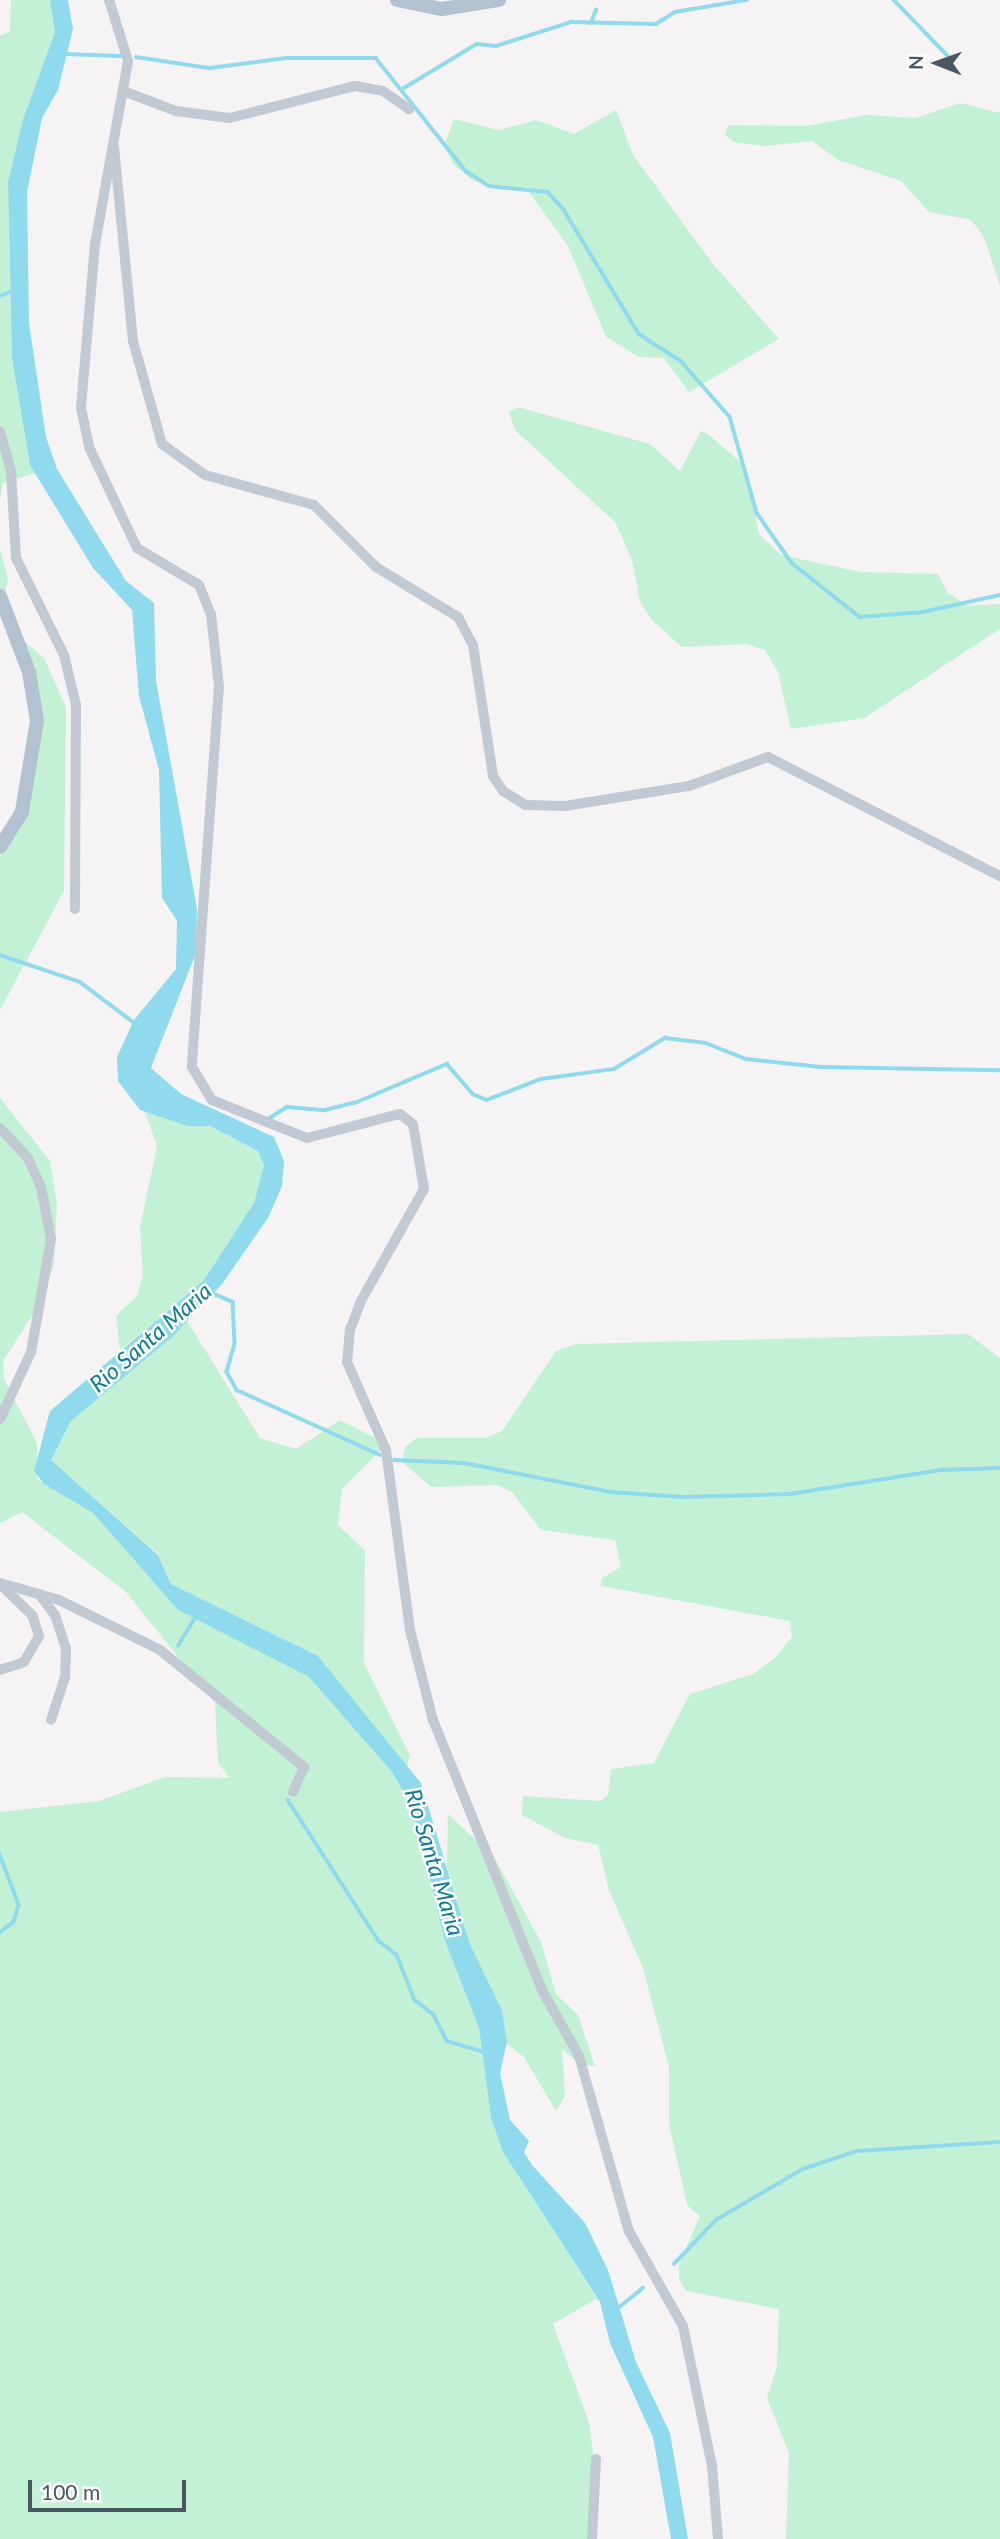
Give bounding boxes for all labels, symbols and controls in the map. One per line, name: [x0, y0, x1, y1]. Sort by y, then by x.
north arrow: [902, 28, 972, 98]
text: N: [904, 55, 927, 70]
water label: Rio Santa Maria: [83, 1277, 217, 1397]
water label: Rio Santa Maria: [400, 1785, 470, 1939]
scale bar: [32, 2466, 189, 2510]
text: 100 m: [41, 2479, 100, 2504]

